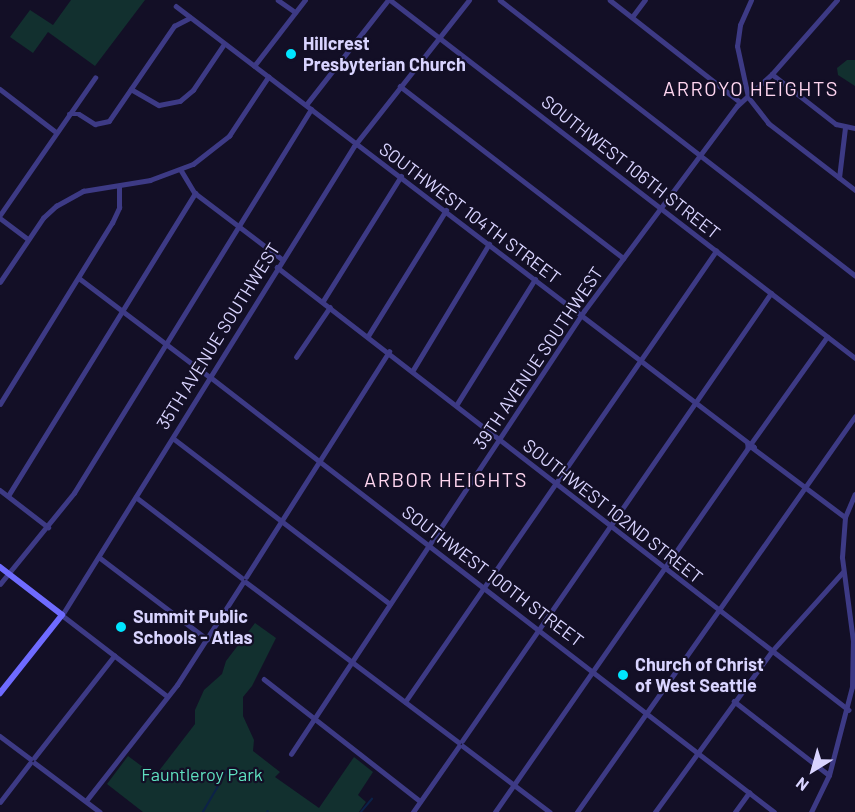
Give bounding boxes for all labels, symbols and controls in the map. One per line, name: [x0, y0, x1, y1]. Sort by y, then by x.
place label: Hillcrest Presbyterian Church: [303, 33, 466, 76]
marker: Hillcrest Presbyterian Church: [284, 47, 298, 61]
district label: ARROYO HEIGHTS: [663, 76, 839, 100]
street label: SOUTHWEST 106TH STREET: [537, 91, 725, 243]
street label: SOUTHWEST 104TH STREET: [375, 138, 565, 288]
street label: 35TH AVENUE SOUTHWEST: [152, 239, 284, 433]
street label: 39TH AVENUE SOUTHWEST: [469, 262, 607, 454]
street label: SOUTHWEST 102ND STREET: [519, 434, 707, 588]
district label: ARBOR HEIGHTS: [364, 467, 528, 491]
street label: SOUTHWEST 100TH STREET: [398, 501, 588, 651]
place label: Summit Public Schools - Atlas: [133, 606, 253, 648]
marker: Summit Public Schools - Atlas: [114, 620, 128, 634]
place label: Church of Christ of West Seattle: [635, 654, 764, 696]
marker: Church of Christ of West Seattle: [616, 668, 630, 682]
north arrow: [783, 740, 843, 800]
park label: Fauntleroy Park: [141, 763, 263, 785]
text: N: [792, 774, 812, 796]

